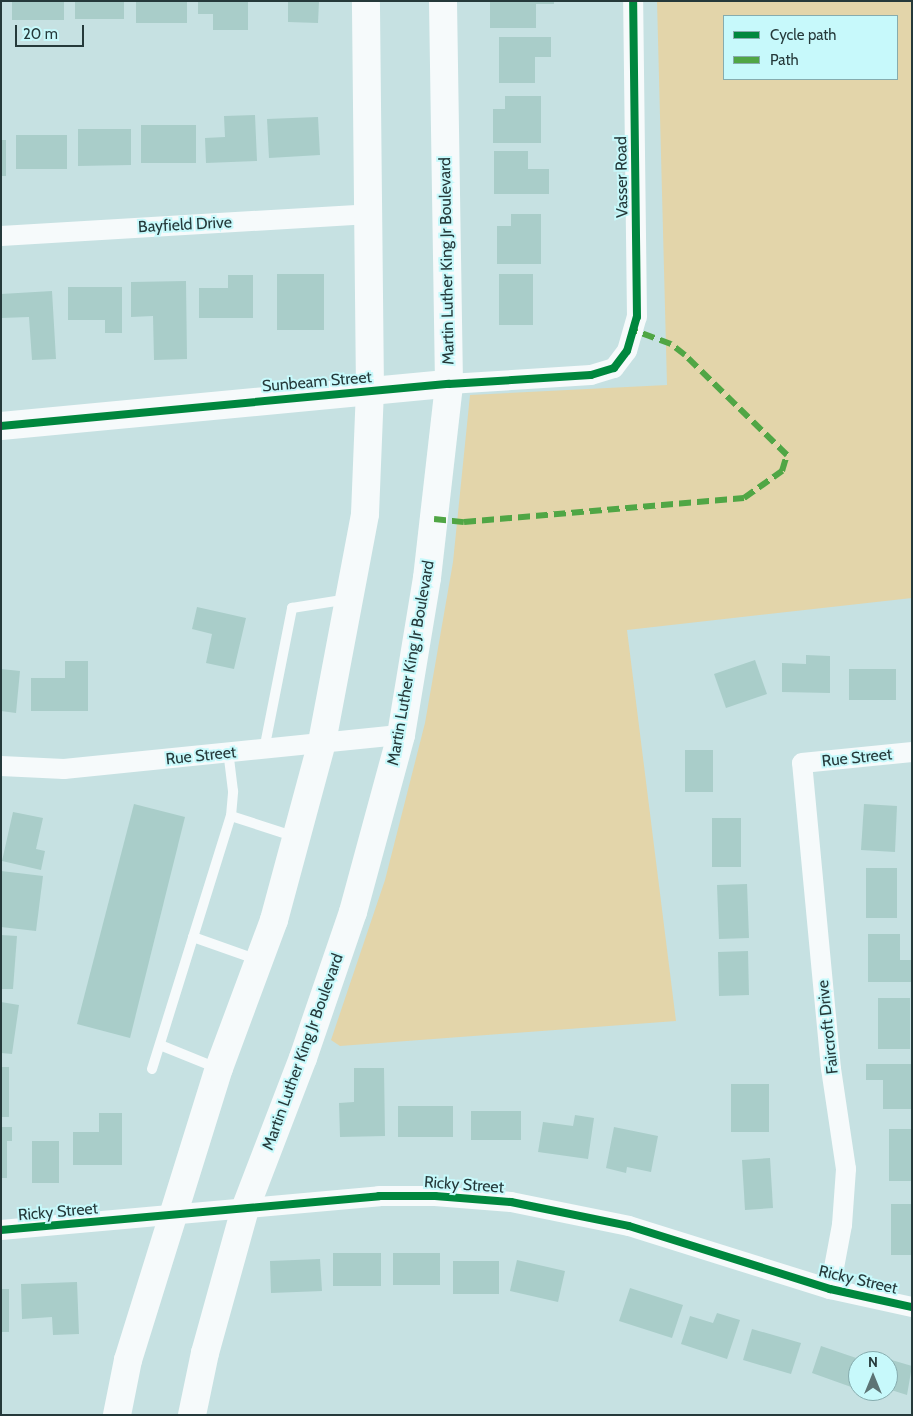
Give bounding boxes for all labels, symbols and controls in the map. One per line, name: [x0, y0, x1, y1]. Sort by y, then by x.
scale bar: [18, 15, 86, 47]
legend: [723, 15, 898, 80]
text: 20 m: [23, 25, 58, 43]
text: Cycle path: [770, 26, 836, 44]
text: Path: [770, 51, 799, 69]
street label: Vasser Road: [612, 136, 632, 218]
street label: Martin Luther King Jr Boulevard: [436, 157, 458, 365]
street label: Bayfield Drive: [138, 213, 232, 237]
street label: Sunbeam Street: [261, 368, 373, 396]
street label: Martin Luther King Jr Boulevard: [384, 559, 438, 767]
street label: Rue Street: [165, 743, 237, 769]
street label: Rue Street: [821, 745, 893, 771]
street label: Martin Luther King Jr Boulevard: [258, 951, 348, 1153]
street label: Faircroft Drive: [814, 979, 842, 1075]
street label: Ricky Street: [423, 1173, 505, 1197]
street label: Ricky Street: [17, 1199, 99, 1225]
street label: Ricky Street: [817, 1262, 899, 1298]
north arrow: [848, 1351, 898, 1401]
text: N: [868, 1353, 878, 1371]

